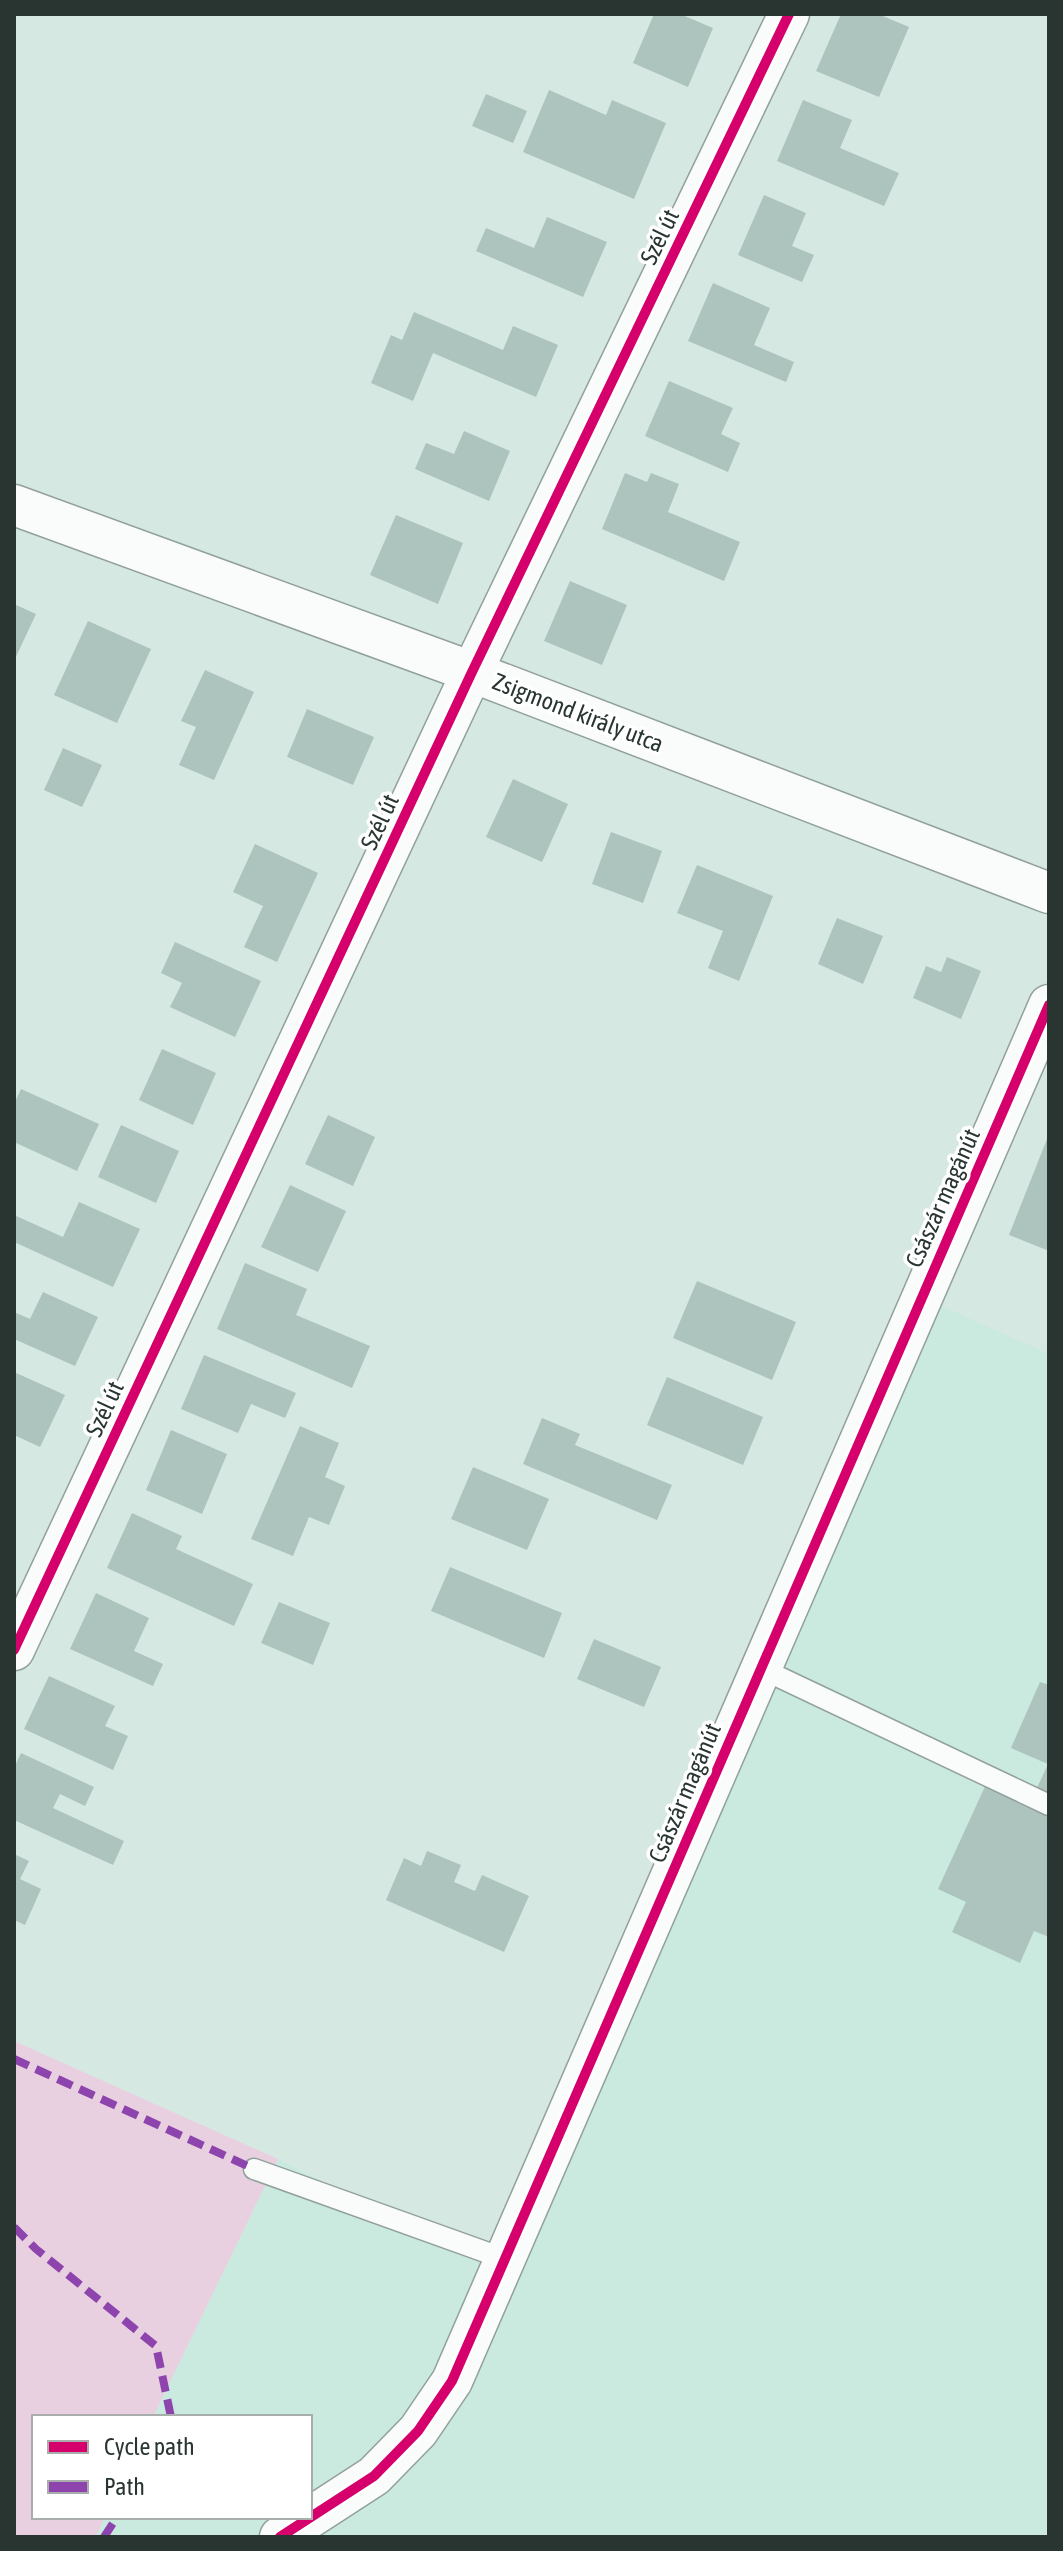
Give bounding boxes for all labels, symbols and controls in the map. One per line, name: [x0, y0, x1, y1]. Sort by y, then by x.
street label: Szél út: [635, 205, 684, 269]
street label: Zsigmond király utca: [489, 668, 667, 758]
street label: Szél út: [355, 790, 404, 854]
street label: Császár magánút: [900, 1124, 985, 1271]
street label: Szél út: [80, 1377, 129, 1441]
street label: Császár magánút: [643, 1719, 726, 1866]
legend: [32, 2415, 312, 2519]
text: Cycle path: [104, 2433, 195, 2460]
text: Path: [104, 2473, 145, 2500]

